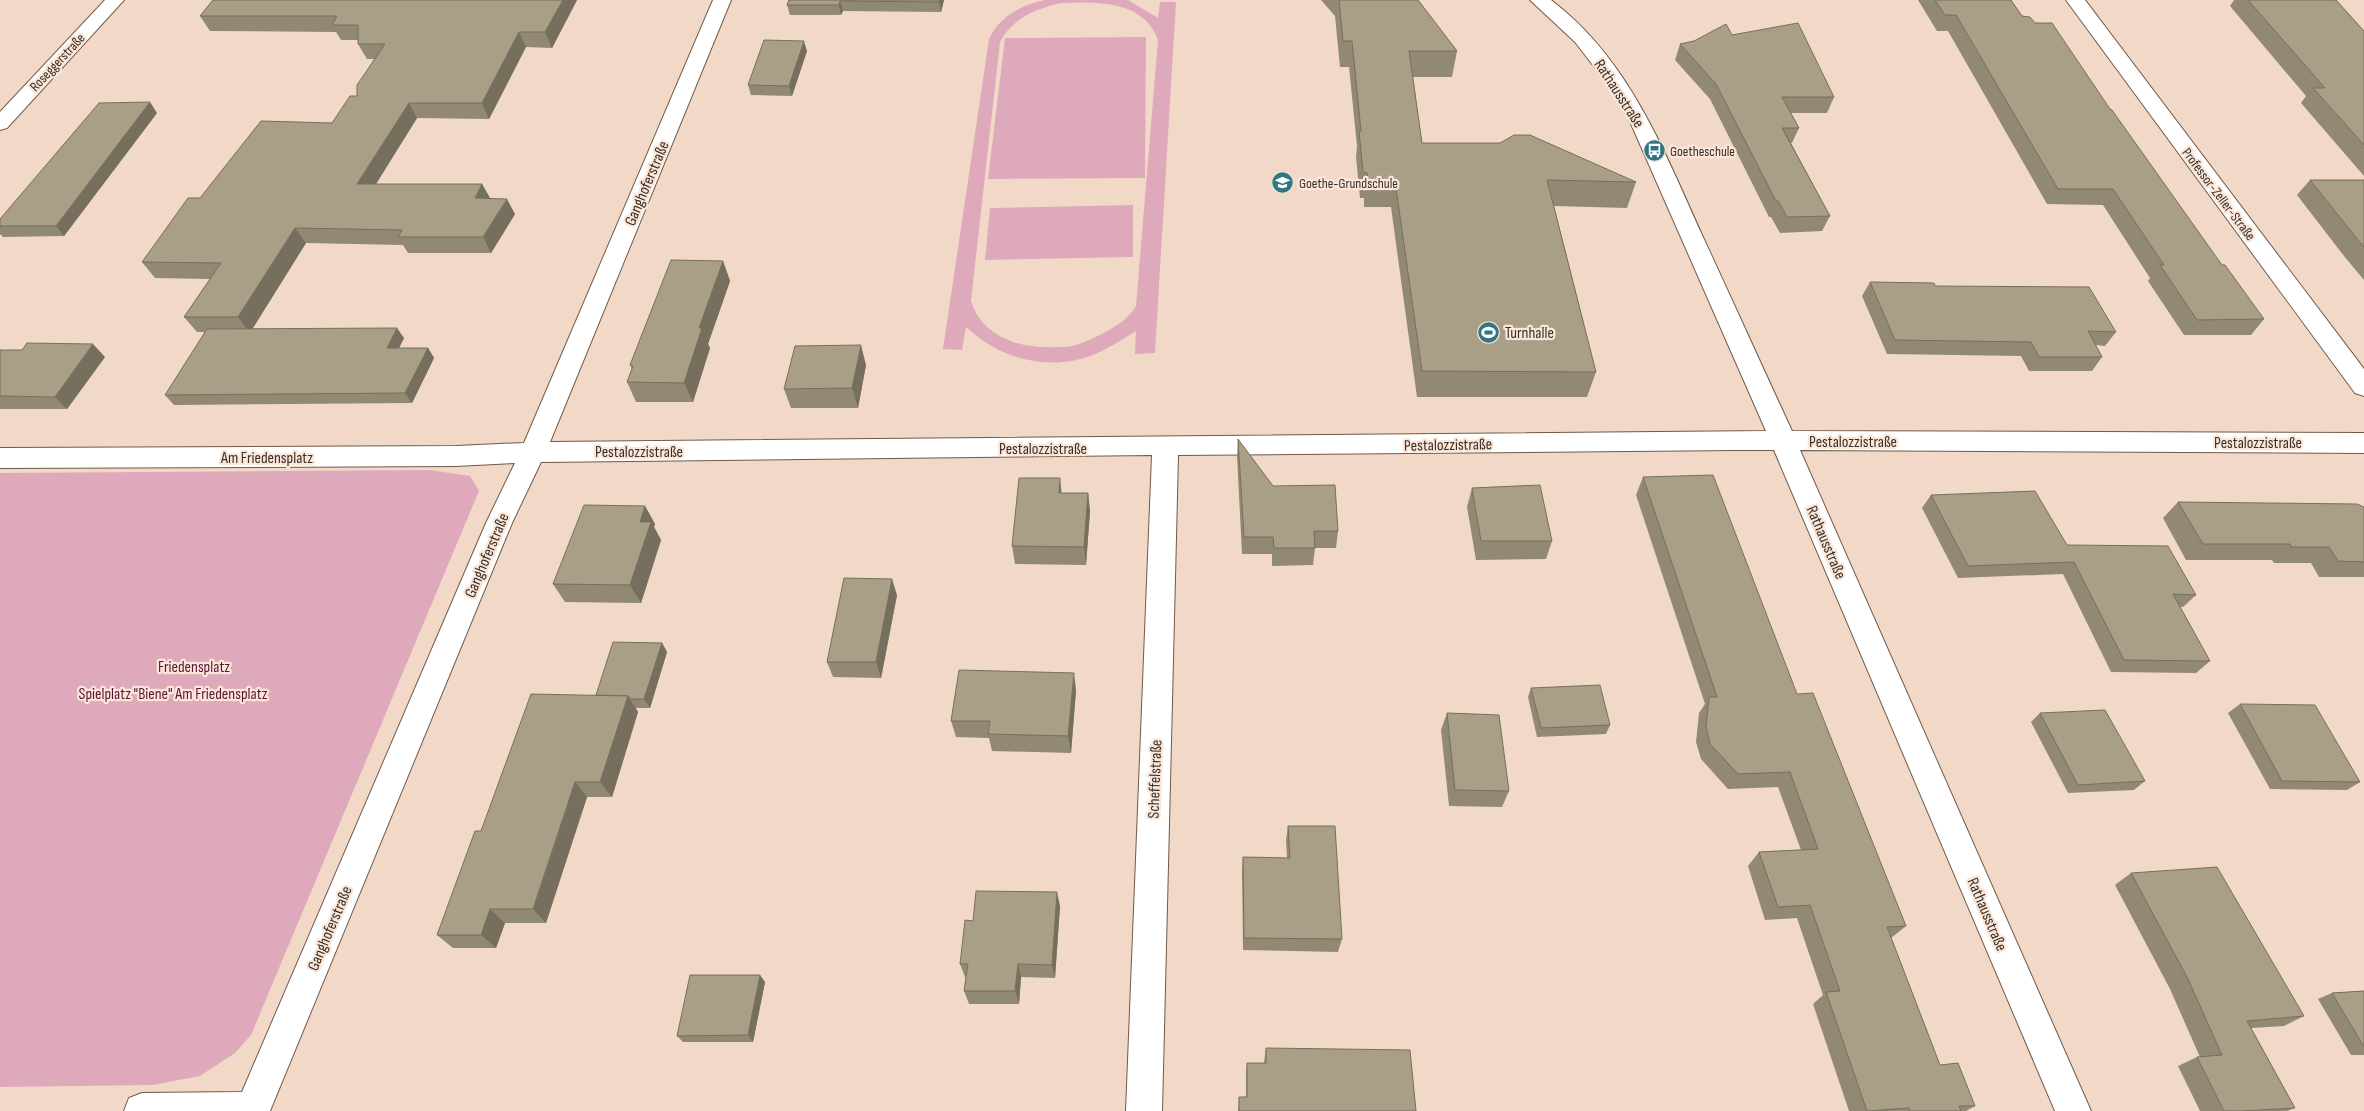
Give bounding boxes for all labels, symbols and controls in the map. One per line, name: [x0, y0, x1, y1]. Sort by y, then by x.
street label: Roseggerstraße: [26, 30, 89, 95]
street label: Rathausstraße: [1590, 56, 1648, 132]
street label: Ganghoferstraße: [621, 138, 674, 229]
bus stop icon: Goetheschule: [1642, 139, 1666, 163]
place label: Goetheschule: [1670, 143, 1735, 160]
street label: Professor-Zeller-Straße: [2178, 145, 2259, 244]
school or university icon: Goethe-Grundschule: [1271, 171, 1295, 195]
place label: Goethe-Grundschule: [1299, 175, 1398, 192]
sports icon: Turnhalle: [1477, 320, 1501, 344]
place label: Turnhalle: [1505, 324, 1554, 343]
street label: Pestalozzistraße: [1809, 433, 1897, 452]
street label: Pestalozzistraße: [2214, 434, 2302, 453]
street label: Pestalozzistraße: [1404, 435, 1492, 456]
street label: Pestalozzistraße: [999, 440, 1087, 459]
street label: Pestalozzistraße: [595, 443, 683, 462]
street label: Am Friedensplatz: [220, 449, 313, 468]
street label: Rathausstraße: [1802, 503, 1850, 582]
street label: Ganghoferstraße: [461, 510, 514, 601]
park label: Friedensplatz: [158, 658, 230, 677]
park label: Spielplatz "Biene" Am Friedensplatz: [79, 685, 268, 704]
street label: Scheffelstraße: [1145, 739, 1166, 819]
street label: Rathausstraße: [1963, 875, 2011, 954]
street label: Ganghoferstraße: [304, 883, 357, 974]

